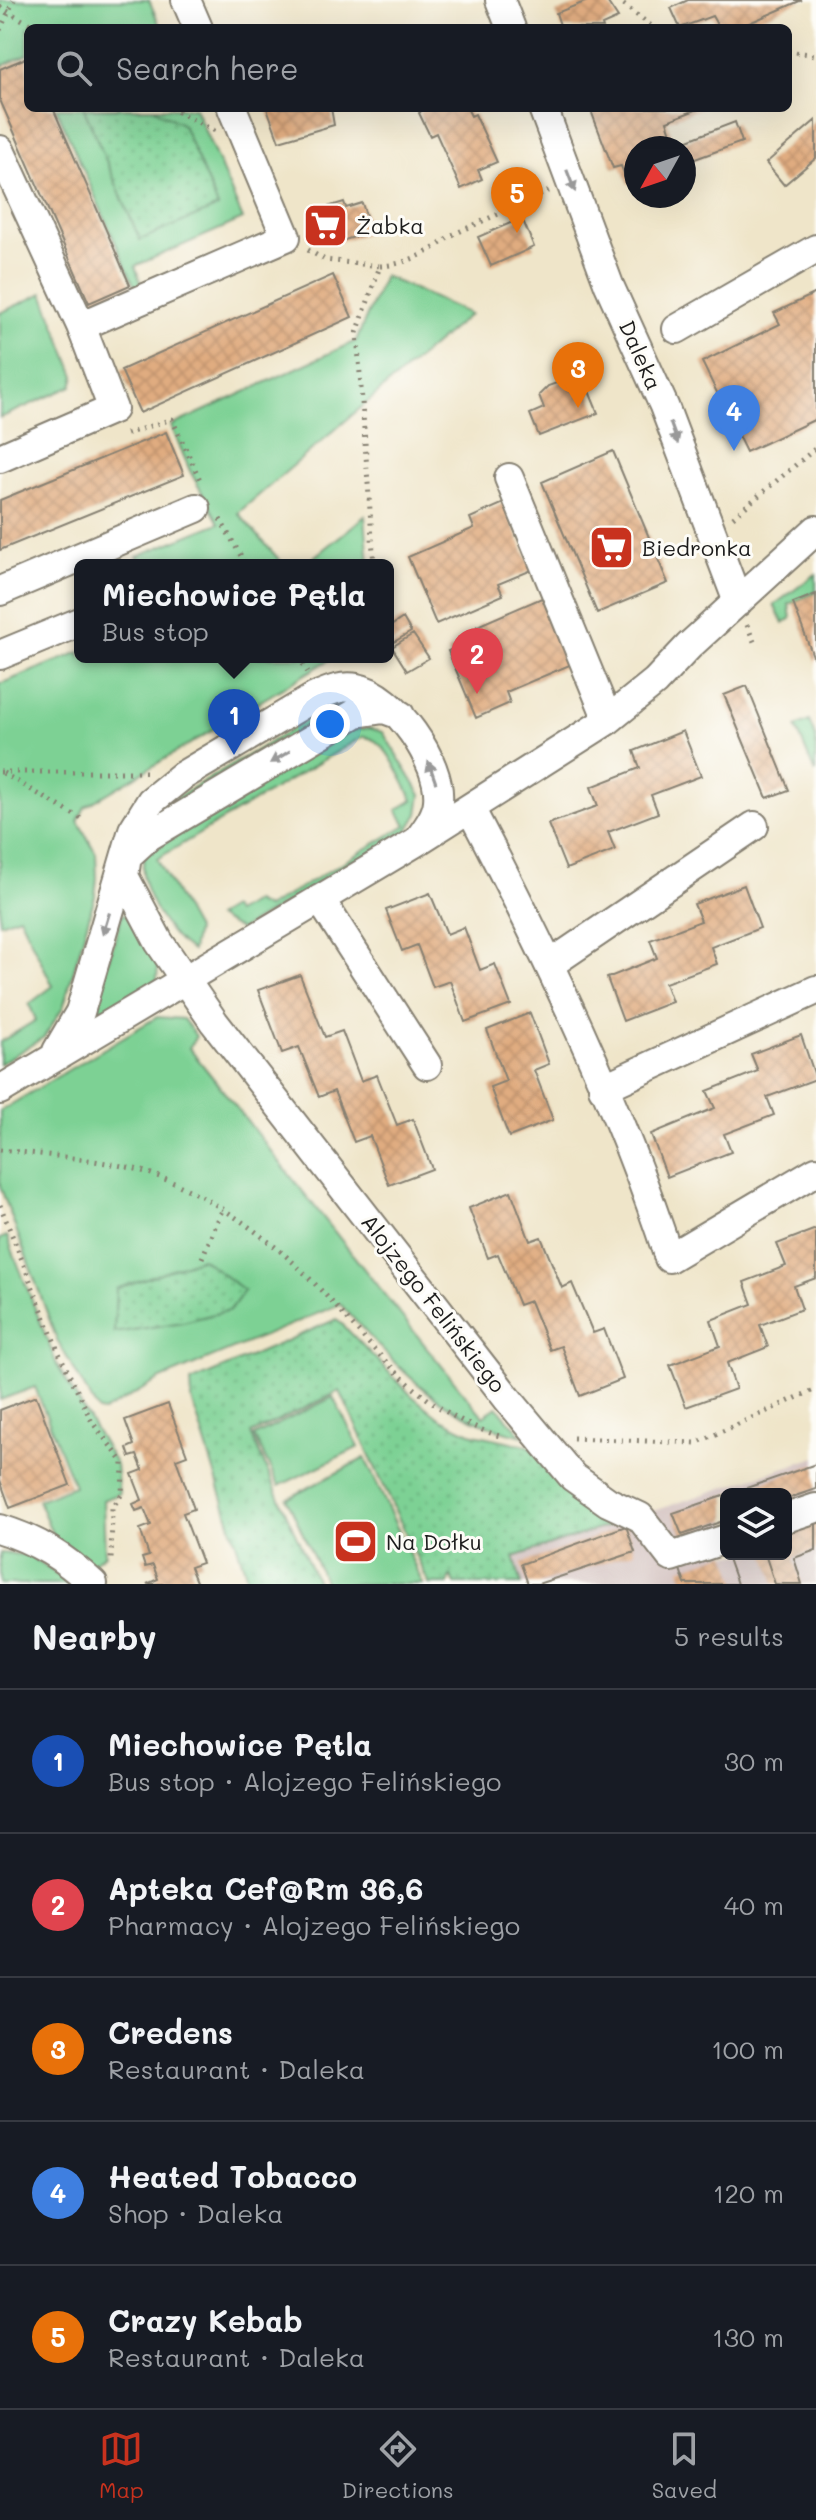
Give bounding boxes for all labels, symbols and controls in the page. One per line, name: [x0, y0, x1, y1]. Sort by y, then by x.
search box: [24, 24, 792, 112]
icon: search: [52, 46, 96, 90]
text: Search here: [116, 48, 299, 88]
north arrow: [624, 136, 696, 208]
pin: 5: [491, 167, 543, 233]
one-way arrow: [565, 169, 578, 193]
supermarket icon: Żabka: [301, 201, 349, 249]
place label: Żabka: [356, 211, 424, 240]
street label: Daleka: [613, 316, 669, 394]
pin: 3: [552, 342, 604, 408]
pin: 4: [708, 385, 760, 451]
one-way arrow: [668, 421, 680, 445]
supermarket icon: Biedronka: [587, 523, 635, 571]
place label: Biedronka: [642, 533, 752, 562]
popup: [74, 559, 394, 663]
text: Miechowice Pętla: [102, 574, 366, 614]
text: Bus stop: [102, 614, 209, 648]
pin: 2: [451, 628, 503, 694]
pin: 1: [208, 689, 260, 755]
your location: [310, 704, 350, 744]
one-way arrow: [269, 749, 291, 763]
one-way arrow: [426, 760, 438, 784]
one-way arrow: [99, 913, 112, 937]
street label: Alojzego Felińskiego: [355, 1208, 513, 1398]
map controls: [720, 1488, 792, 1560]
button: layers: [720, 1488, 792, 1560]
sports icon: Na Dołku: [331, 1517, 379, 1565]
place label: Na Dołku: [386, 1527, 482, 1556]
text: Nearby: [32, 1614, 157, 1659]
text: 5 results: [674, 1619, 784, 1653]
text: Miechowice Pętla: [108, 1724, 372, 1764]
text: 1: [52, 1744, 64, 1778]
text: 30 m: [724, 1744, 784, 1778]
text: Bus stop · Alojzego Felińskiego: [108, 1764, 501, 1798]
text: Apteka Cef@Rm 36,6: [108, 1868, 423, 1908]
text: 2: [51, 1888, 65, 1922]
text: 40 m: [724, 1888, 784, 1922]
text: Pharmacy · Alojzego Felińskiego: [108, 1908, 520, 1942]
text: Credens: [108, 2012, 233, 2052]
text: 3: [50, 2032, 66, 2066]
text: 100 m: [711, 2032, 784, 2066]
text: Restaurant · Daleka: [108, 2052, 365, 2086]
text: Heated Tobacco: [108, 2156, 357, 2196]
text: 4: [50, 2176, 66, 2210]
text: 120 m: [713, 2176, 784, 2210]
text: Shop · Daleka: [108, 2196, 283, 2230]
text: Crazy Kebab: [108, 2300, 303, 2340]
text: 5: [50, 2320, 66, 2354]
text: 130 m: [712, 2320, 784, 2354]
text: Restaurant · Daleka: [108, 2340, 365, 2374]
tab: Map: [99, 2427, 144, 2504]
tab: Directions: [342, 2427, 454, 2504]
tab: Saved: [652, 2427, 717, 2504]

